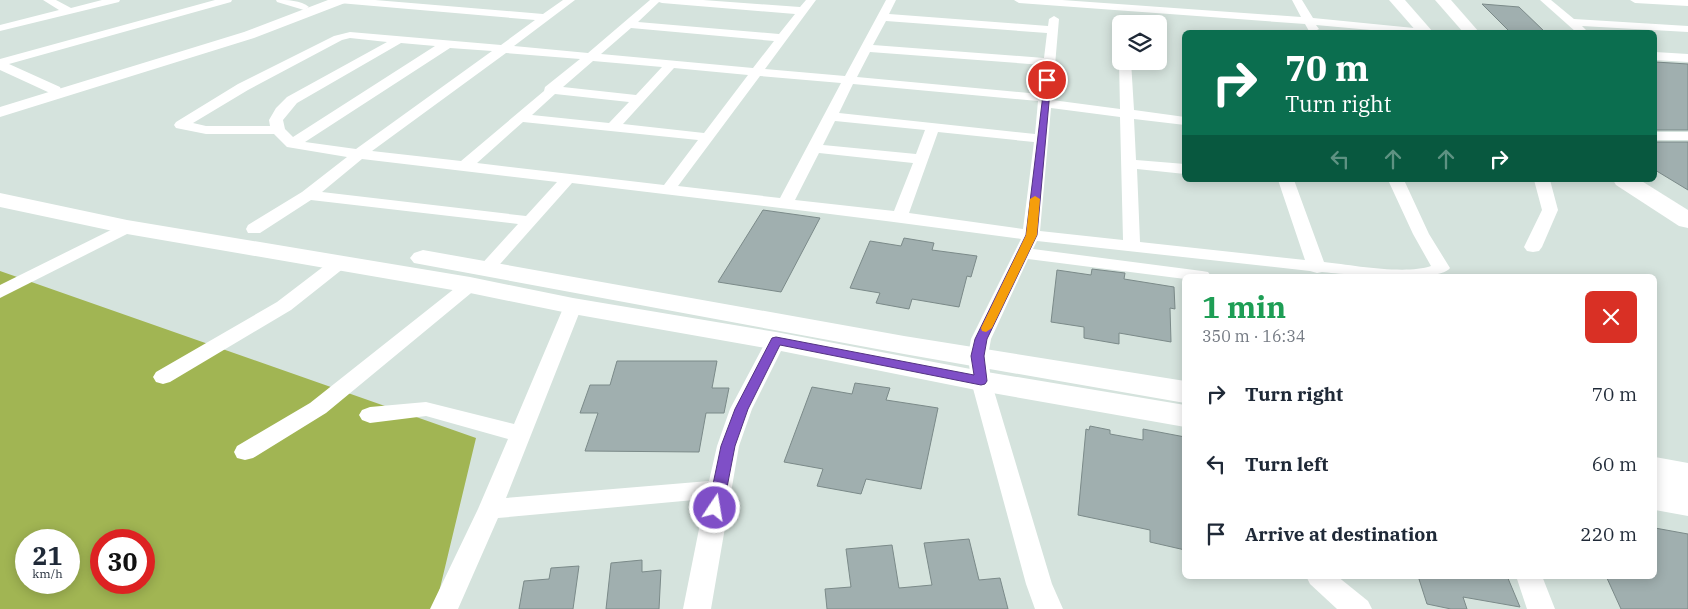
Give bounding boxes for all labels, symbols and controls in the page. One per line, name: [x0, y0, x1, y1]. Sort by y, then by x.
map controls: [1112, 15, 1167, 70]
button: layers: [1112, 15, 1167, 70]
text: 70 m: [1285, 45, 1369, 91]
icon: right: [1202, 50, 1267, 115]
pin: [1026, 59, 1068, 101]
icon: arrive: [1033, 66, 1061, 94]
text: Turn right: [1285, 89, 1392, 118]
icon: left: [1326, 145, 1354, 173]
icon: ahead: [1379, 145, 1407, 173]
icon: ahead: [1432, 145, 1460, 173]
icon: right: [1485, 145, 1513, 173]
text: 1 min: [1202, 287, 1286, 326]
button: close: [1585, 291, 1637, 343]
text: 350 m · 16:34: [1202, 326, 1305, 346]
icon: right: [1202, 380, 1230, 408]
text: Turn right: [1245, 382, 1343, 406]
text: 70 m: [1592, 382, 1637, 406]
icon: left: [1202, 450, 1230, 478]
text: Turn left: [1245, 452, 1328, 476]
text: 60 m: [1592, 452, 1637, 476]
position arrow: [688, 481, 740, 533]
icon: arrive: [1202, 520, 1230, 548]
text: Arrive at destination: [1245, 522, 1438, 546]
text: 220 m: [1580, 522, 1637, 546]
speed limit sign: 30: [90, 529, 155, 594]
text: 21: [32, 539, 63, 572]
text: km/h: [32, 566, 63, 581]

